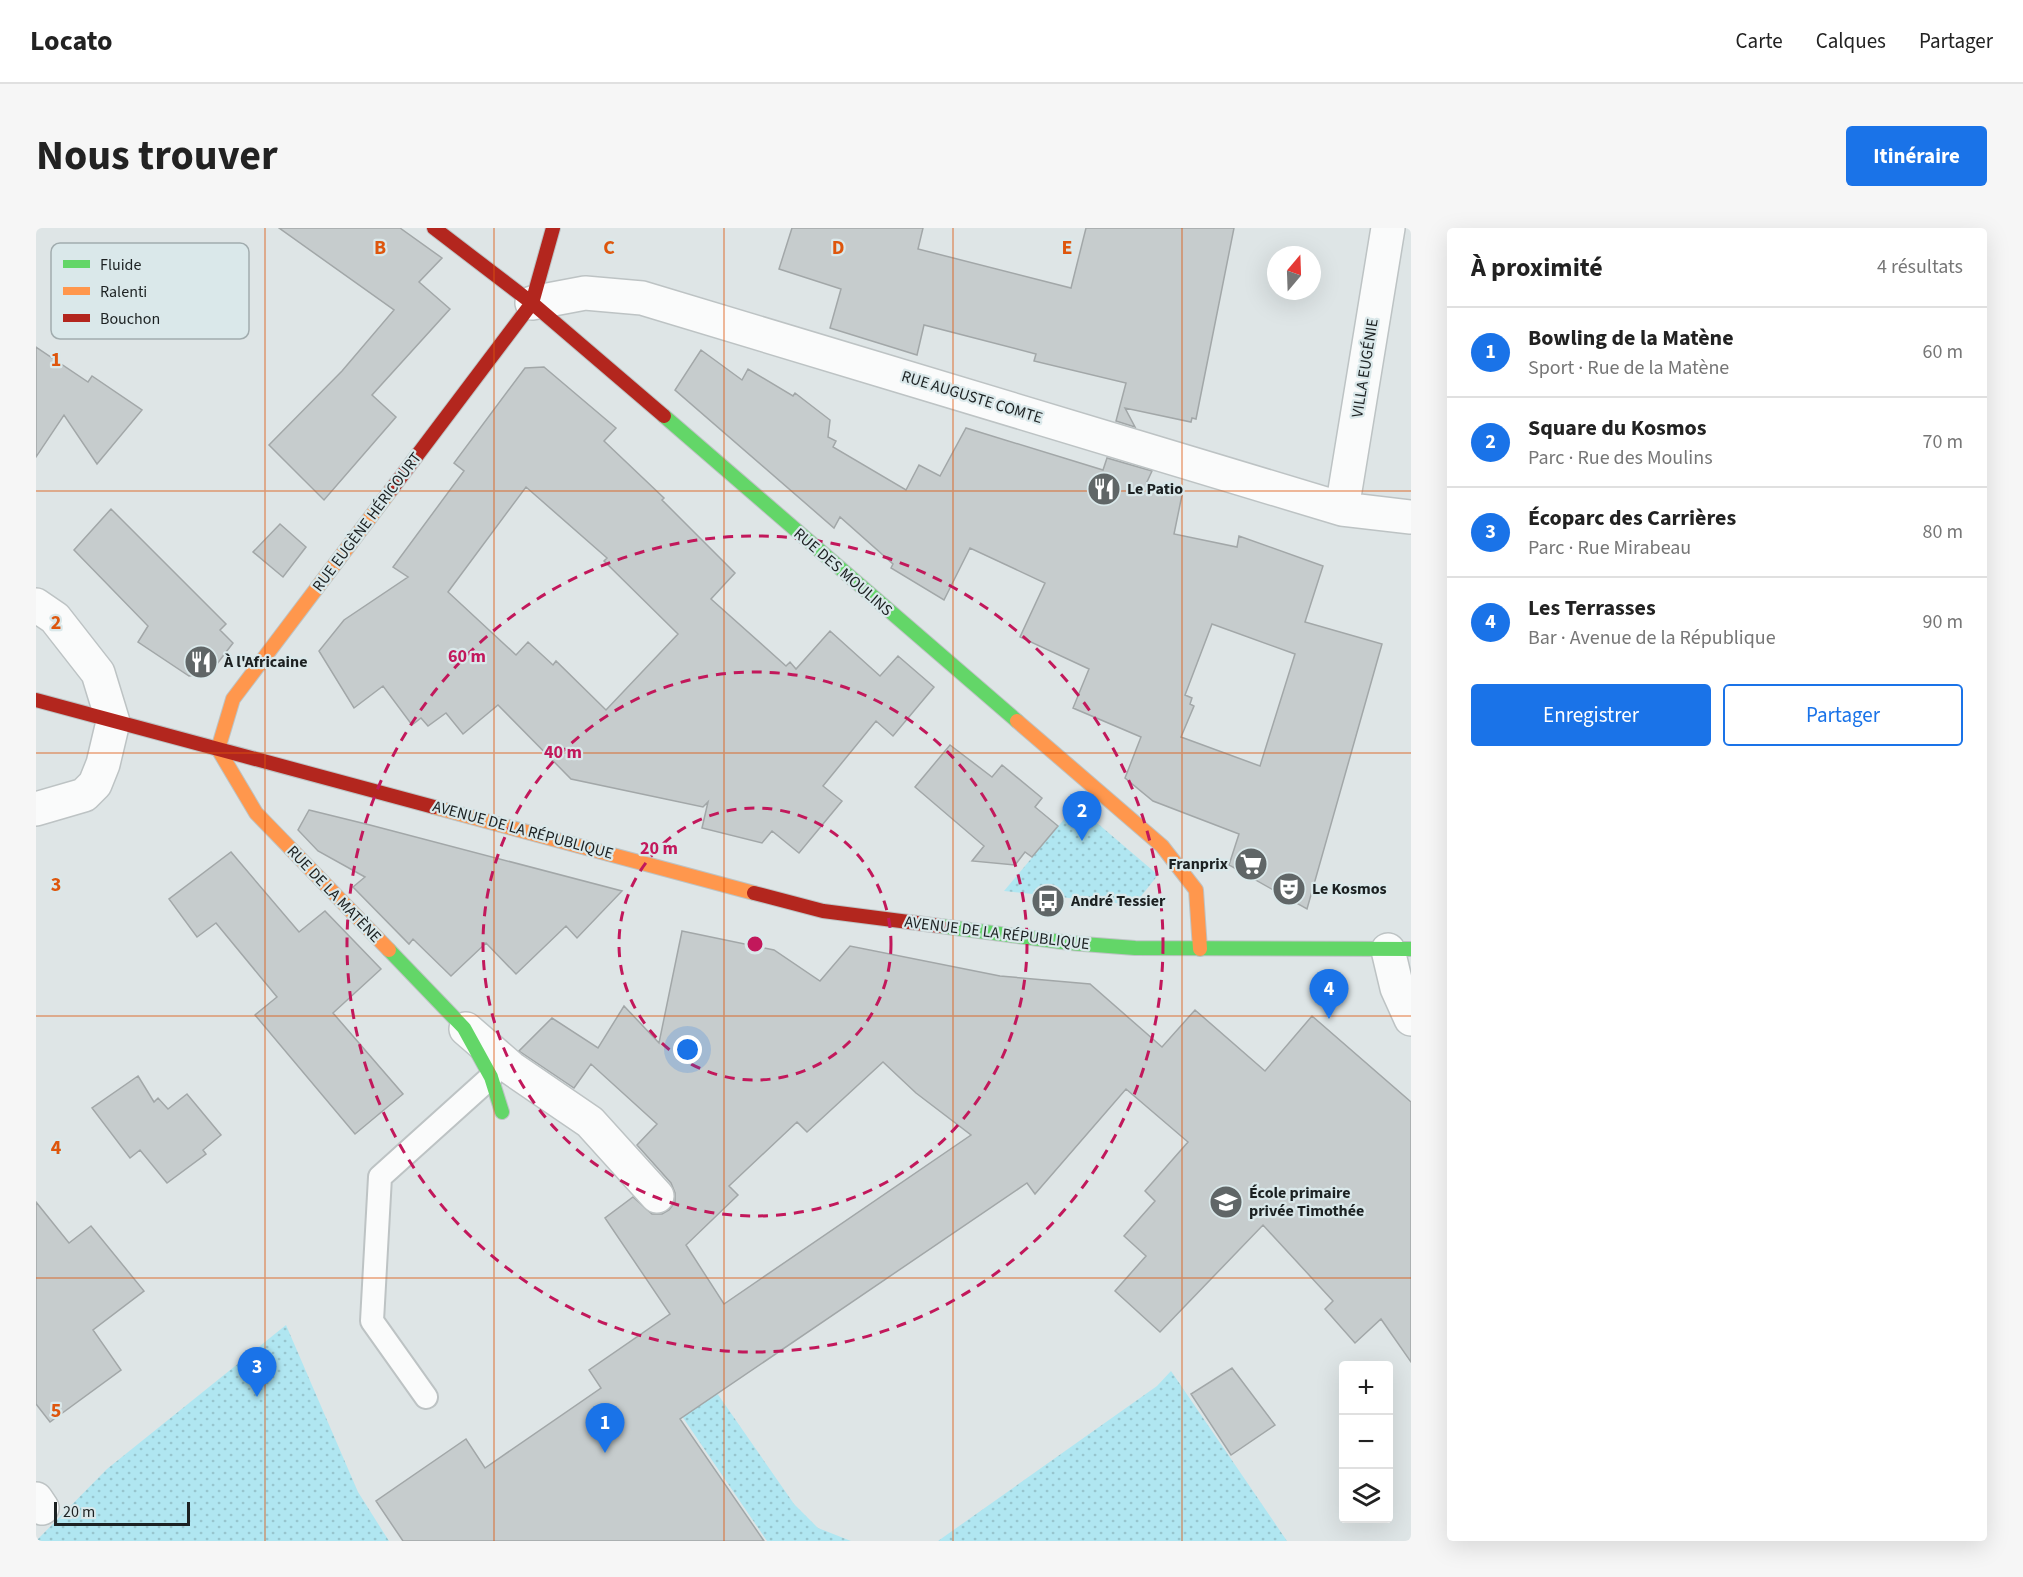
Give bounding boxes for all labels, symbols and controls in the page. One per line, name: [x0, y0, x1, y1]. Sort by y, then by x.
text: Locato: [30, 21, 112, 61]
text: Carte: [1736, 26, 1783, 56]
text: Calques: [1816, 26, 1886, 56]
text: Partager: [1919, 26, 1993, 56]
text: Nous trouver: [36, 126, 278, 186]
button: Itinéraire: [1846, 126, 1987, 186]
text: B: [374, 234, 386, 262]
text: C: [603, 234, 615, 262]
text: D: [832, 234, 844, 262]
text: E: [1062, 234, 1072, 262]
legend: [51, 243, 249, 339]
north arrow: [1267, 246, 1321, 300]
text: À proximité: [1471, 249, 1603, 286]
text: 4 résultats: [1877, 253, 1963, 281]
text: Fluide: [100, 254, 142, 276]
text: Ralenti: [100, 281, 147, 303]
text: Bouchon: [100, 308, 160, 330]
street label: VILLA EUGÉNIE: [1346, 317, 1384, 419]
text: Bowling de la Matène: [1528, 322, 1734, 354]
text: 1: [1485, 338, 1496, 366]
text: 60 m: [1923, 338, 1963, 366]
text: 1: [51, 346, 61, 374]
text: Sport · Rue de la Matène: [1528, 354, 1729, 382]
street label: RUE AUGUSTE COMTE: [899, 365, 1045, 429]
text: Square du Kosmos: [1528, 412, 1706, 444]
text: 2: [1485, 428, 1496, 456]
text: 70 m: [1923, 428, 1963, 456]
text: Parc · Rue des Moulins: [1528, 444, 1713, 472]
street label: RUE EUGÈNE HÉRICOURT: [307, 447, 427, 596]
restaurant icon: Le Patio: [1086, 471, 1122, 507]
place label: Le Patio: [1127, 478, 1183, 500]
text: Écoparc des Carrières: [1528, 502, 1736, 534]
text: 3: [1485, 518, 1496, 546]
text: 80 m: [1923, 518, 1963, 546]
street label: RUE DES MOULINS: [789, 523, 897, 621]
text: Parc · Rue Mirabeau: [1528, 534, 1691, 562]
text: Les Terrasses: [1528, 592, 1656, 624]
text: 4: [1485, 608, 1496, 636]
text: 90 m: [1923, 608, 1963, 636]
text: 2: [51, 609, 61, 637]
text: Bar · Avenue de la République: [1528, 624, 1776, 652]
restaurant icon: À l'Africaine: [183, 644, 219, 680]
text: 60 m: [448, 644, 486, 669]
place label: À l'Africaine: [223, 651, 307, 673]
button: Enregistrer: [1471, 684, 1711, 746]
button: Partager: [1723, 684, 1963, 746]
text: 40 m: [544, 740, 582, 765]
pin: 2: [1062, 792, 1102, 841]
street label: AVENUE DE LA RÉPUBLIQUE: [430, 795, 616, 865]
text: 20 m: [640, 836, 678, 861]
street label: RUE DE LA MATÈNE: [282, 841, 386, 947]
supermarket icon: Franprix: [1233, 846, 1269, 882]
place label: Franprix: [1168, 853, 1228, 875]
text: 3: [51, 871, 61, 899]
theatre icon: Le Kosmos: [1271, 871, 1307, 907]
place label: Le Kosmos: [1312, 878, 1387, 900]
bus stop icon: André Tessier: [1030, 883, 1066, 919]
place label: André Tessier: [1070, 890, 1166, 912]
street label: AVENUE DE LA RÉPUBLIQUE: [903, 911, 1091, 955]
centre of rings: [745, 934, 765, 954]
pin: 4: [1310, 970, 1348, 1019]
your location: [673, 1035, 702, 1064]
text: 4: [51, 1134, 62, 1162]
place label: École primaire privée Timothée: [1249, 1182, 1364, 1222]
school or university icon: École primaire privée Timothée: [1208, 1184, 1244, 1220]
pin: 3: [238, 1348, 276, 1397]
map controls: [1339, 1361, 1393, 1523]
button: +: [1339, 1361, 1393, 1415]
text: 5: [51, 1397, 61, 1425]
pin: 1: [586, 1404, 624, 1453]
button: −: [1339, 1415, 1393, 1469]
button: layers: [1339, 1469, 1393, 1523]
scale bar: [54, 1499, 190, 1526]
text: 20 m: [63, 1501, 95, 1523]

